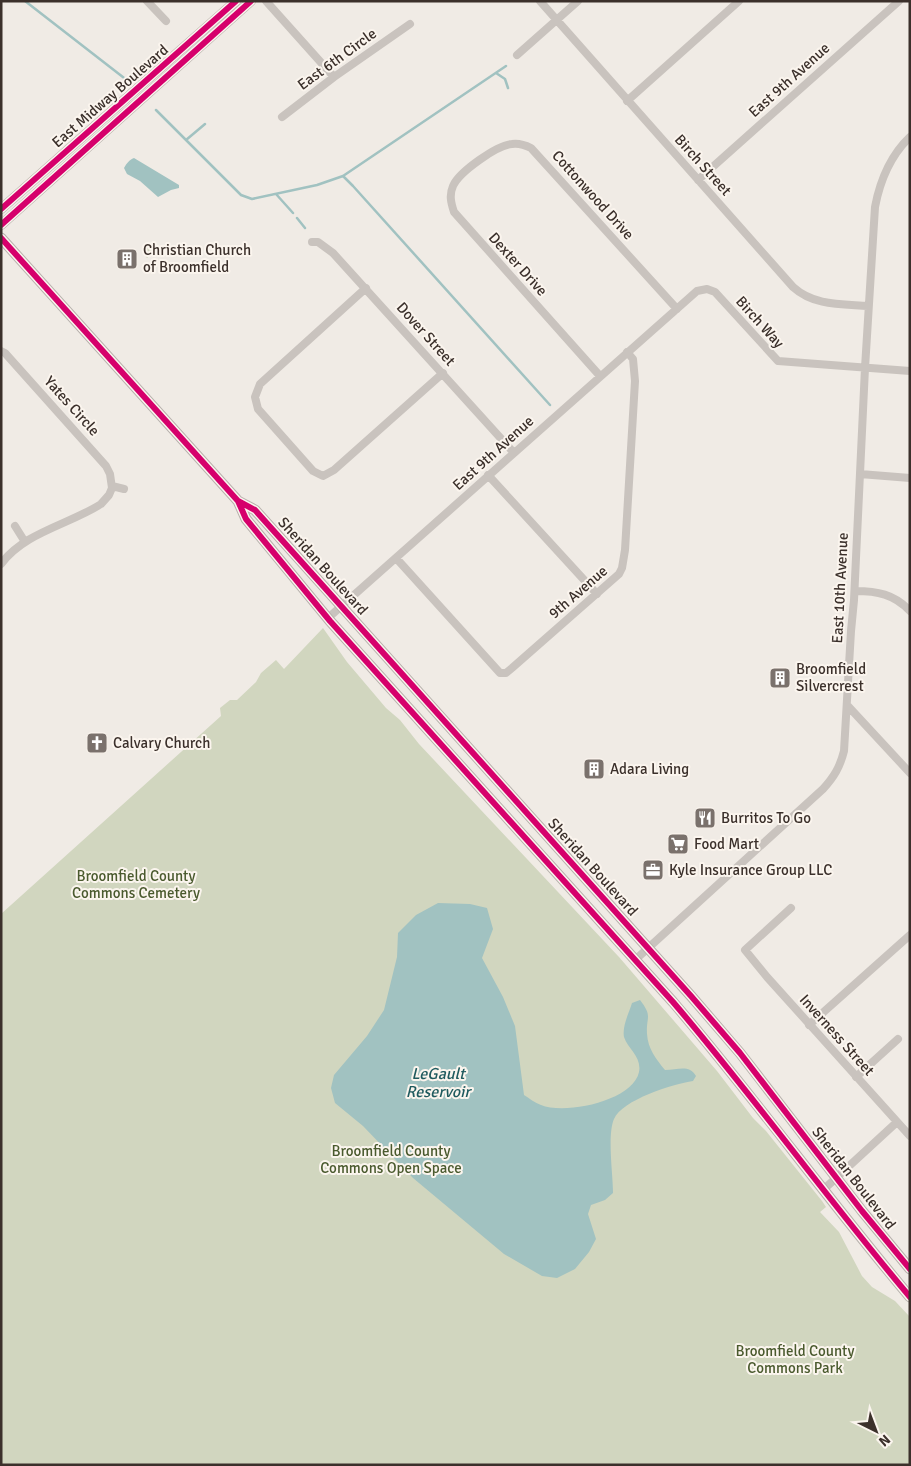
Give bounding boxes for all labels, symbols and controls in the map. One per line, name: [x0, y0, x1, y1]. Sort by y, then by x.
street label: East 6th Circle: [294, 24, 380, 94]
street label: East 9th Avenue: [745, 39, 833, 121]
street label: East Midway Boulevard: [48, 41, 172, 151]
street label: Birch Street: [671, 131, 735, 199]
street label: Cottonwood Drive: [548, 147, 638, 243]
street label: Dexter Drive: [485, 229, 551, 299]
place label: Christian Church of Broomfield: [143, 241, 251, 276]
building icon: Christian Church of Broomfield: [115, 247, 139, 271]
street label: Birch Way: [732, 292, 788, 352]
street label: Dover Street: [393, 298, 459, 370]
street label: Yates Circle: [41, 372, 103, 440]
street label: East 9th Avenue: [449, 412, 537, 494]
street label: Sheridan Boulevard: [274, 513, 372, 619]
street label: East 10th Avenue: [828, 532, 852, 644]
street label: 9th Avenue: [545, 562, 611, 622]
place label: Broomfield Silvercrest: [796, 660, 866, 695]
building icon: Broomfield Silvercrest: [768, 666, 792, 690]
church icon: Calvary Church: [85, 731, 109, 755]
place label: Calvary Church: [113, 734, 210, 752]
building icon: Adara Living: [582, 757, 606, 781]
place label: Adara Living: [610, 760, 689, 778]
restaurant icon: Burritos To Go: [693, 806, 717, 830]
place label: Burritos To Go: [721, 809, 811, 827]
street label: Sheridan Boulevard: [544, 814, 642, 920]
supermarket icon: Food Mart: [666, 832, 690, 856]
place label: Food Mart: [694, 835, 759, 853]
office icon: Kyle Insurance Group LLC: [641, 858, 665, 882]
place label: Kyle Insurance Group LLC: [669, 861, 832, 879]
park label: Broomfield County Commons Cemetery: [72, 867, 200, 902]
street label: Inverness Street: [796, 991, 878, 1079]
water label: LeGault Reservoir: [406, 1064, 472, 1102]
street label: Sheridan Boulevard: [808, 1123, 900, 1233]
park label: Broomfield County Commons Open Space: [320, 1142, 462, 1177]
park label: Broomfield County Commons Park: [736, 1342, 854, 1377]
north arrow: [851, 1406, 901, 1456]
text: N: [875, 1431, 894, 1450]

